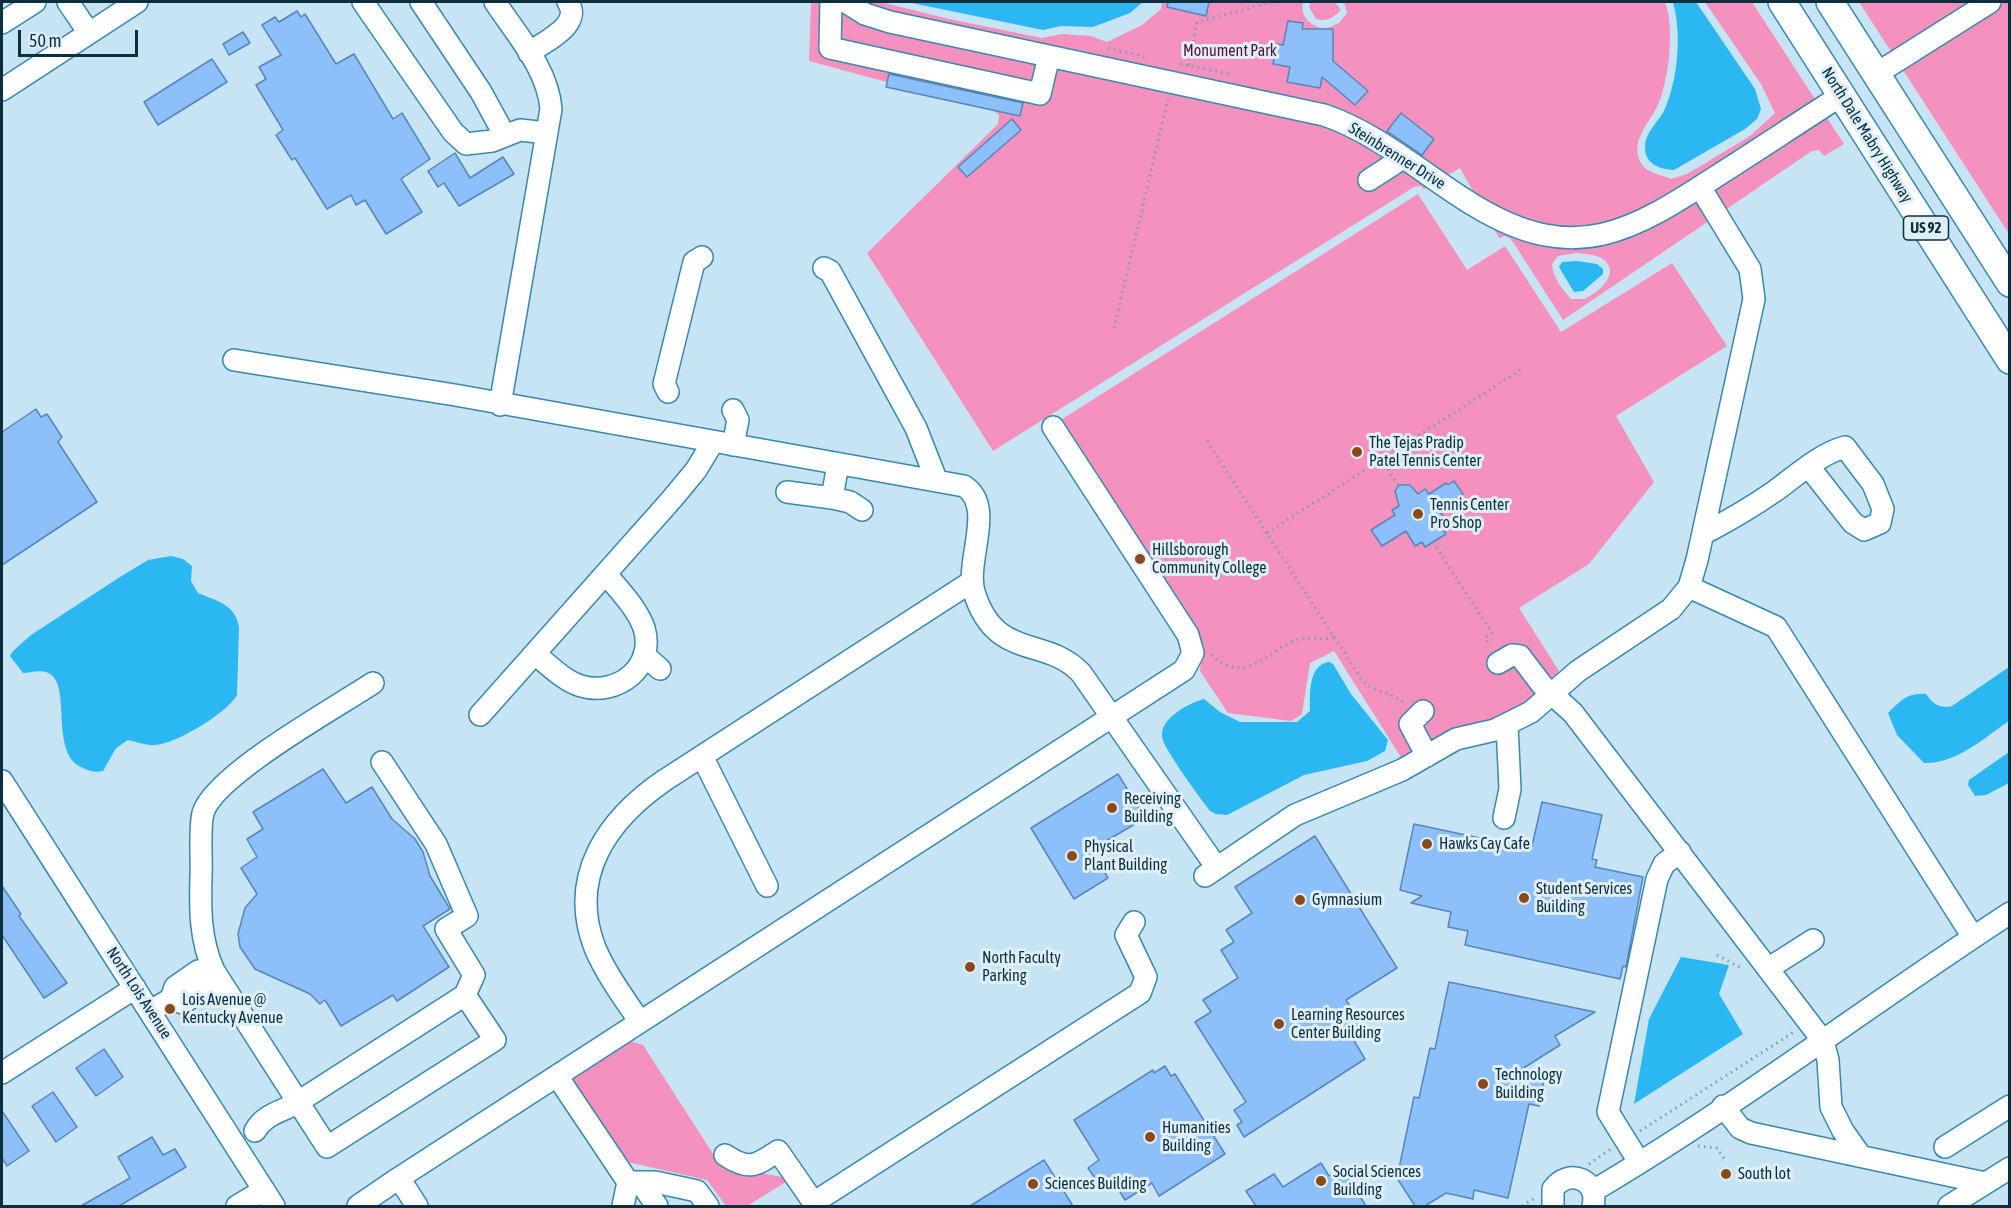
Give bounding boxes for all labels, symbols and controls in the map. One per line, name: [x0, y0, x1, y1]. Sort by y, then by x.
scale bar: [21, 18, 141, 56]
text: 50 m: [29, 30, 61, 51]
park label: Monument Park: [1183, 41, 1277, 61]
street label: North Dale Mabry Highway: [1817, 64, 1917, 206]
street label: Steinbrenner Drive: [1345, 119, 1449, 193]
road number: US 92: [1904, 216, 1948, 240]
place label: The Tejas Pradip Patel Tennis Center: [1369, 433, 1481, 471]
marker: The Tejas Pradip Patel Tennis Center: [1350, 445, 1364, 459]
place label: Tennis Center Pro Shop: [1430, 495, 1509, 533]
marker: Tennis Center Pro Shop: [1411, 507, 1425, 521]
place label: Hillsborough Community College: [1152, 540, 1266, 578]
marker: Hillsborough Community College: [1133, 552, 1147, 566]
place label: Receiving Building: [1124, 789, 1181, 827]
marker: Receiving Building: [1105, 801, 1119, 815]
place label: Hawks Cay Cafe: [1439, 834, 1530, 854]
place label: Physical Plant Building: [1084, 837, 1167, 875]
marker: Hawks Cay Cafe: [1420, 837, 1434, 851]
marker: Physical Plant Building: [1065, 849, 1079, 863]
place label: Student Services Building: [1536, 879, 1632, 917]
place label: Gymnasium: [1312, 890, 1382, 910]
marker: Student Services Building: [1517, 891, 1531, 905]
marker: Gymnasium: [1293, 893, 1307, 907]
street label: North Lois Avenue: [102, 943, 176, 1043]
place label: North Faculty Parking: [982, 948, 1061, 986]
marker: North Faculty Parking: [963, 960, 977, 974]
place label: Lois Avenue @ Kentucky Avenue: [182, 990, 283, 1028]
marker: Lois Avenue @ Kentucky Avenue: [163, 1002, 177, 1016]
place label: Learning Resources Center Building: [1291, 1005, 1405, 1043]
marker: Learning Resources Center Building: [1272, 1017, 1286, 1031]
place label: Technology Building: [1495, 1065, 1562, 1103]
marker: Technology Building: [1476, 1077, 1490, 1091]
place label: Humanities Building: [1162, 1118, 1231, 1156]
marker: Humanities Building: [1143, 1130, 1157, 1144]
place label: Social Sciences Building: [1333, 1162, 1421, 1200]
place label: South lot: [1738, 1164, 1791, 1184]
marker: South lot: [1719, 1167, 1733, 1181]
place label: Sciences Building: [1045, 1174, 1146, 1194]
marker: Social Sciences Building: [1314, 1174, 1328, 1188]
marker: Sciences Building: [1026, 1177, 1040, 1191]

